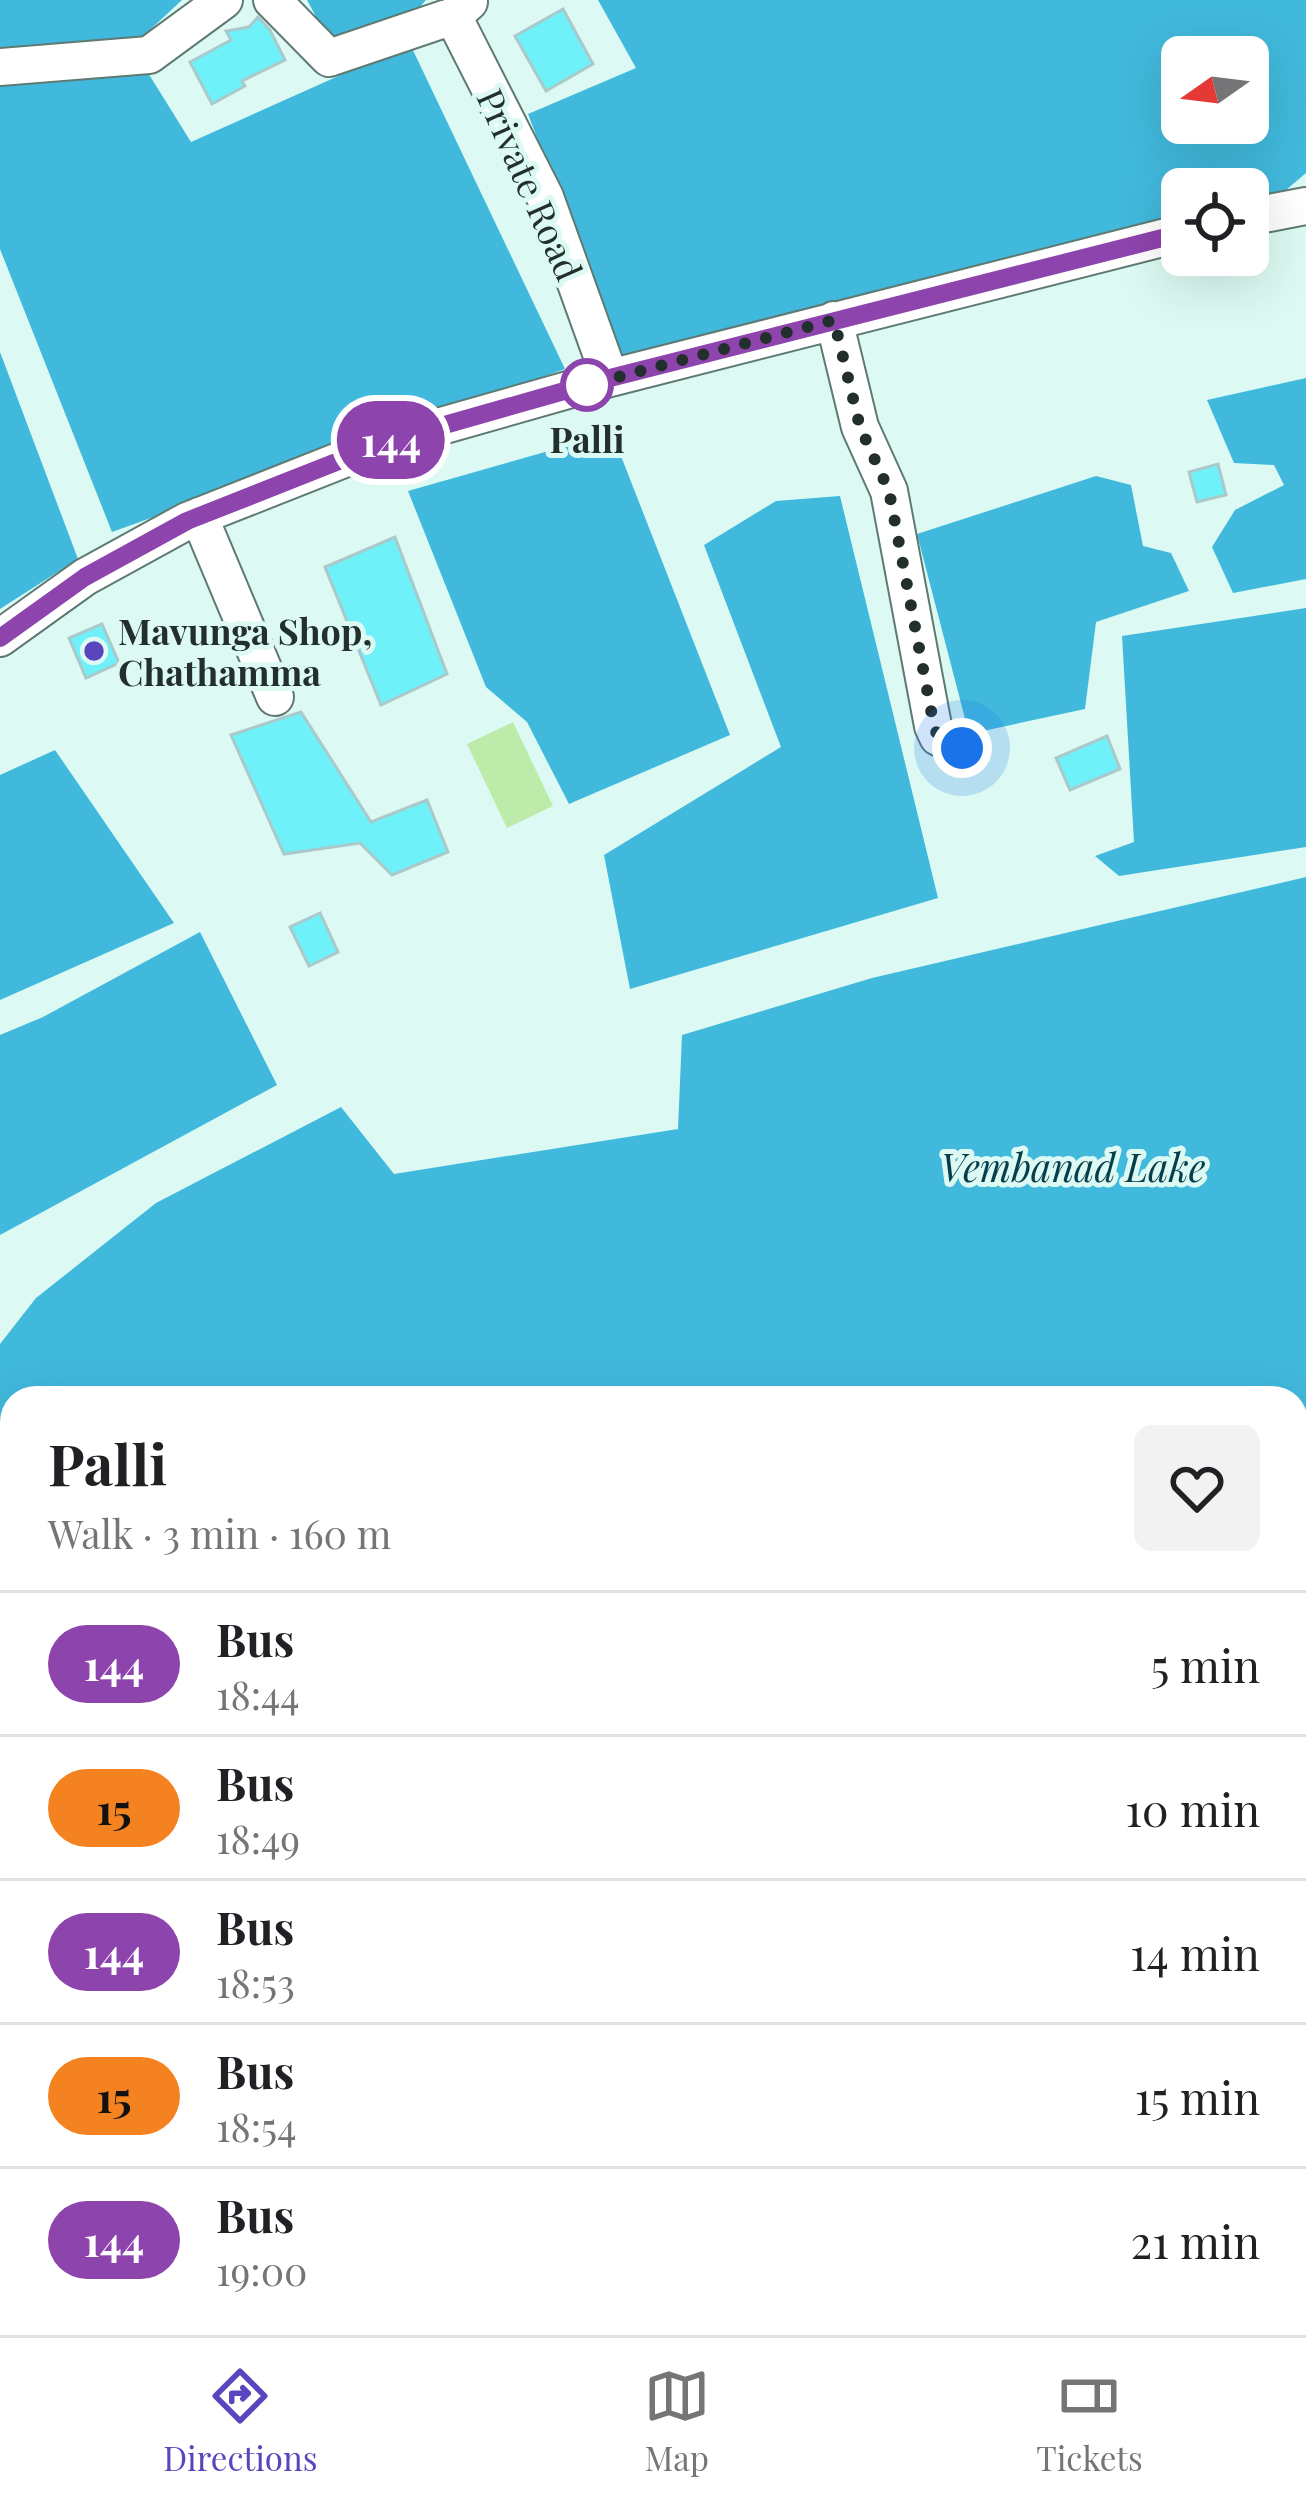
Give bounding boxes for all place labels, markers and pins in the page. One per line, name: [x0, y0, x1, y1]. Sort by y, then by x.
marker: Palli: [562, 360, 612, 410]
place label: Palli: [549, 414, 625, 462]
place label: Mavunga Shop, Chathamma: [118, 606, 372, 695]
marker: Mavunga Shop, Chathamma: [81, 638, 107, 664]

